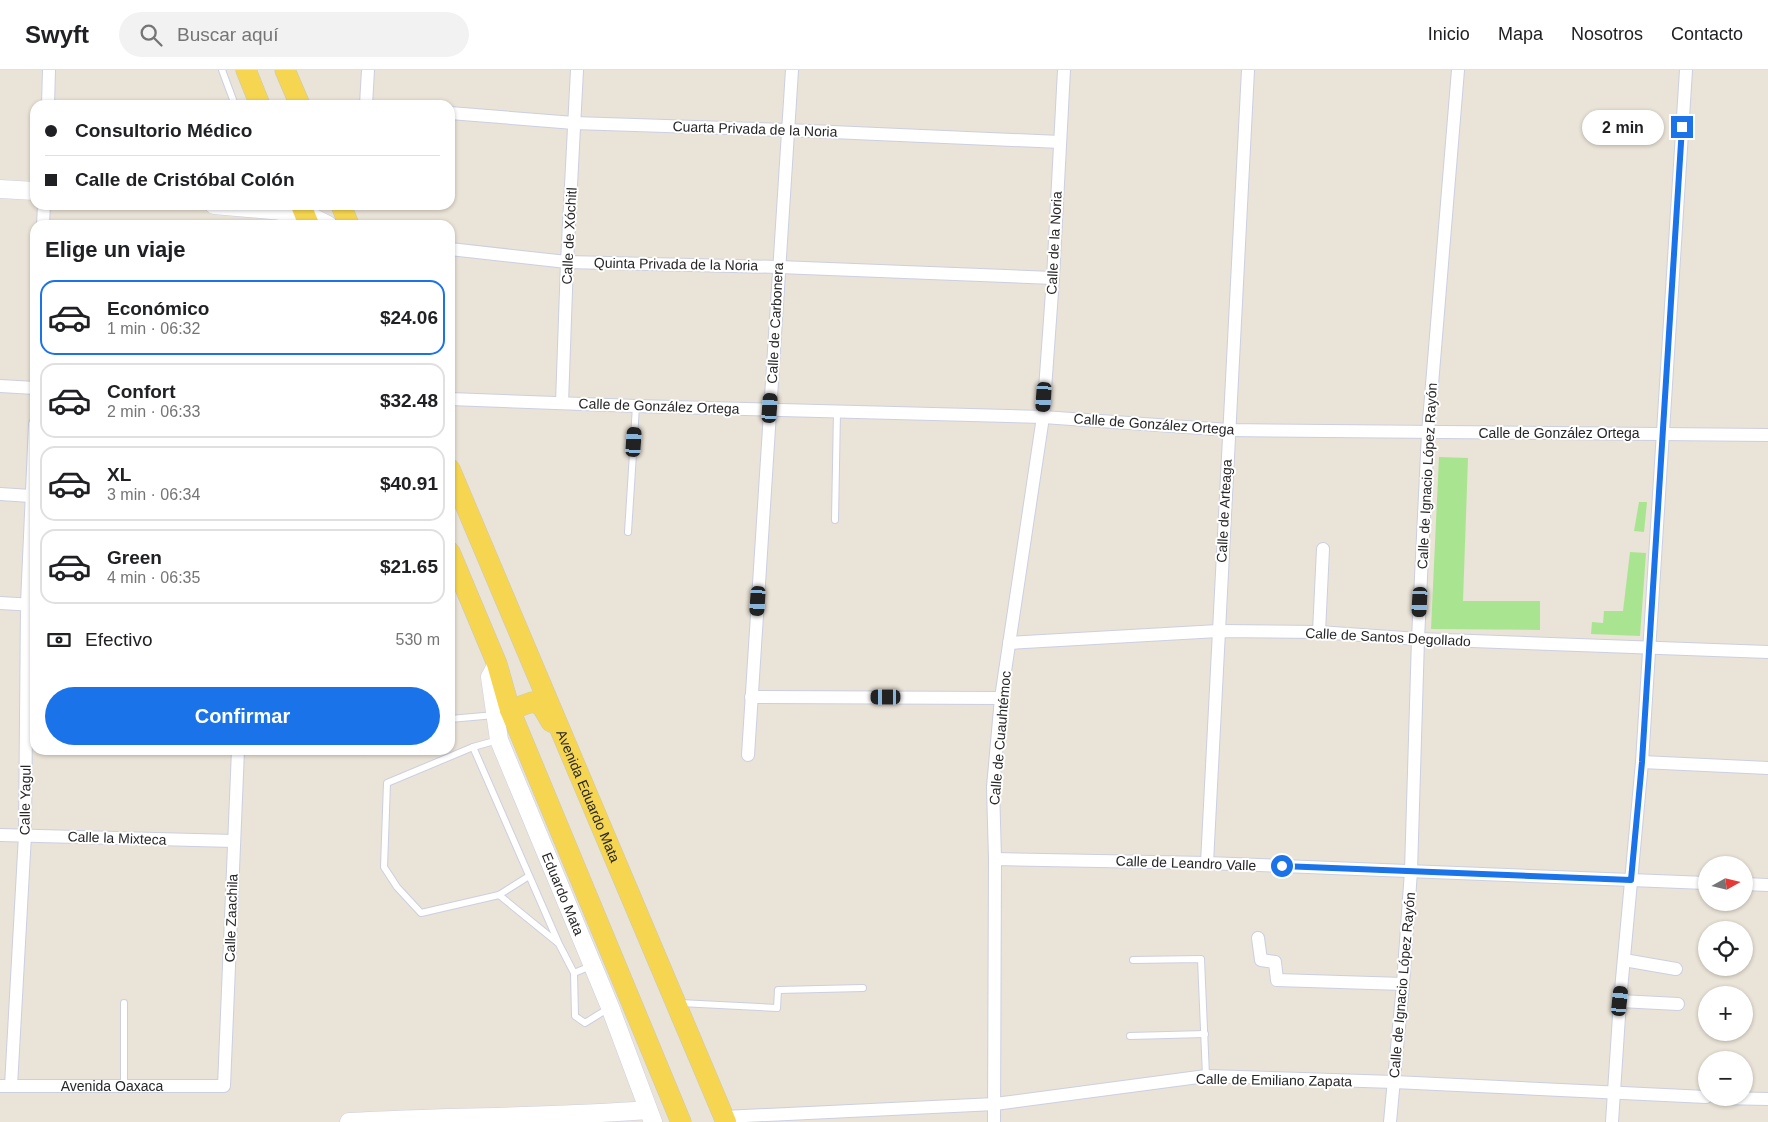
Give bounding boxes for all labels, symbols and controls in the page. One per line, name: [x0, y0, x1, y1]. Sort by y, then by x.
search box: [119, 12, 469, 57]
text: Swyft: [25, 21, 89, 48]
icon: search: [137, 21, 165, 49]
text: Buscar aquí: [177, 24, 278, 45]
text: Inicio: [1428, 24, 1470, 44]
text: Mapa: [1498, 24, 1543, 44]
text: Nosotros: [1571, 24, 1643, 44]
text: Contacto: [1671, 24, 1743, 44]
callout: 2 min: [1582, 110, 1664, 144]
route end: [1671, 116, 1693, 138]
street label: Cuarta Privada de la Noria: [672, 118, 838, 140]
text: 2 min: [1602, 119, 1644, 136]
text: Consultorio Médico: [75, 120, 252, 141]
text: Calle de Cristóbal Colón: [75, 169, 295, 190]
street label: Calle de Xóchitl: [558, 187, 580, 285]
street label: Calle de la Noria: [1043, 191, 1065, 295]
text: Elige un viaje: [45, 237, 186, 262]
street label: Quinta Privada de la Noria: [594, 255, 758, 273]
street label: Calle de Carbonera: [764, 262, 786, 384]
icon: car: [47, 295, 92, 340]
text: Económico: [107, 298, 209, 319]
text: $24.06: [380, 307, 438, 328]
text: 1 min · 06:32: [107, 320, 200, 337]
icon: car: [47, 378, 92, 423]
text: Confort: [107, 381, 176, 402]
car: [1035, 382, 1052, 412]
street label: Calle de Ignacio López Rayón: [1414, 382, 1440, 570]
text: $32.48: [380, 390, 438, 411]
car: [761, 393, 778, 423]
street label: Calle de González Ortega: [578, 395, 740, 417]
text: 2 min · 06:33: [107, 403, 200, 420]
street label: Calle de González Ortega: [1073, 410, 1235, 438]
street label: Calle de González Ortega: [1478, 425, 1640, 441]
car: [625, 427, 642, 457]
street label: Calle de Arteaga: [1213, 459, 1235, 563]
icon: car: [47, 461, 92, 506]
text: XL: [107, 464, 131, 485]
text: $40.91: [380, 473, 438, 494]
text: 3 min · 06:34: [107, 486, 200, 503]
icon: car: [47, 544, 92, 589]
text: Green: [107, 547, 162, 568]
text: $21.65: [380, 556, 438, 577]
text: 4 min · 06:35: [107, 569, 200, 586]
car: [749, 586, 766, 616]
car: [1411, 587, 1428, 617]
street label: Calle de Santos Degollado: [1305, 625, 1471, 649]
icon: cash: [45, 626, 73, 654]
text: Efectivo: [85, 629, 153, 650]
text: 530 m: [396, 631, 440, 648]
street label: Calle de Cuauhtémoc: [986, 670, 1014, 806]
button: Confirmar: [45, 687, 440, 745]
car: [871, 690, 901, 705]
street label: Avenida Eduardo Mata: [553, 727, 623, 865]
street label: Calle Yagul: [16, 765, 34, 835]
street label: Calle la Mixteca: [67, 828, 167, 848]
street label: Eduardo Mata: [539, 850, 587, 938]
street label: Calle de Leandro Valle: [1115, 853, 1257, 873]
route start: [1271, 855, 1293, 877]
north arrow: [1698, 856, 1752, 911]
map controls: [1698, 856, 1753, 1106]
street label: Calle Zaachila: [221, 873, 241, 963]
street label: Calle de Ignacio López Rayón: [1386, 891, 1418, 1079]
button: locate: [1698, 921, 1753, 976]
car: [1610, 985, 1629, 1017]
button: +: [1698, 986, 1753, 1041]
button: −: [1698, 1051, 1753, 1106]
street label: Calle de Emiliano Zapata: [1196, 1071, 1353, 1089]
street label: Avenida Oaxaca: [61, 1078, 163, 1094]

